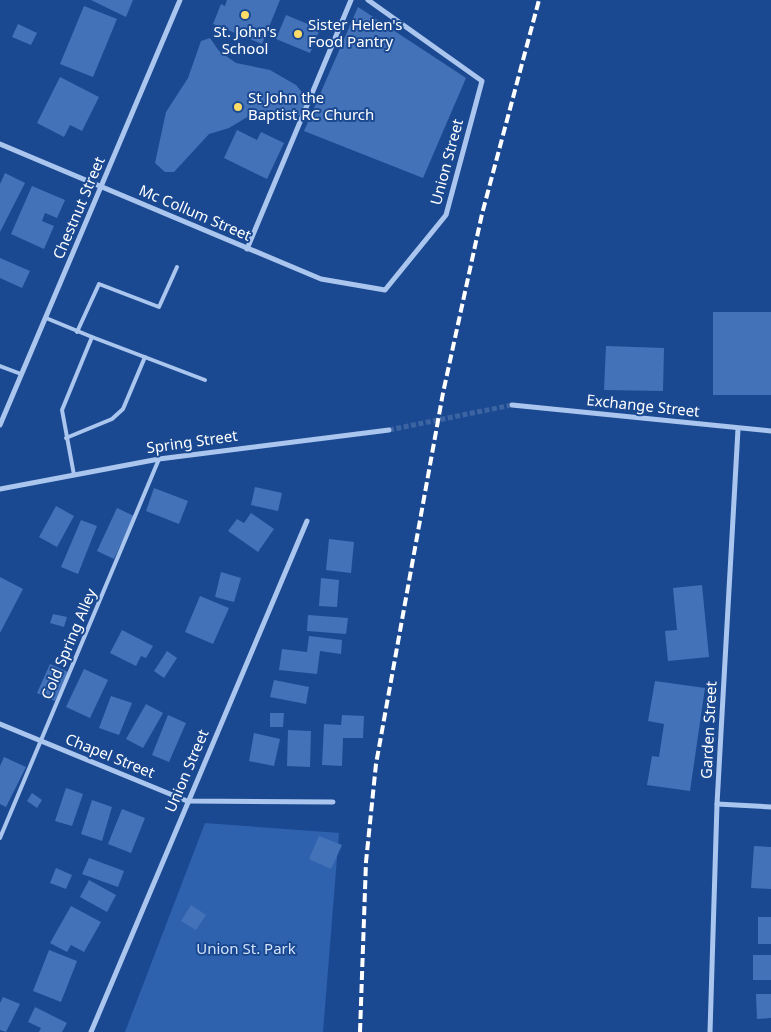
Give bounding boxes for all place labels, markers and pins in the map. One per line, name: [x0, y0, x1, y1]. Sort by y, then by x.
marker: St. John's School: [239, 9, 251, 21]
place label: Sister Helen's Food Pantry: [308, 14, 402, 51]
place label: St. John's School: [213, 21, 277, 58]
marker: Sister Helen's Food Pantry: [292, 28, 304, 40]
place label: St John the Baptist RC Church: [248, 87, 374, 124]
marker: St John the Baptist RC Church: [232, 101, 244, 113]

